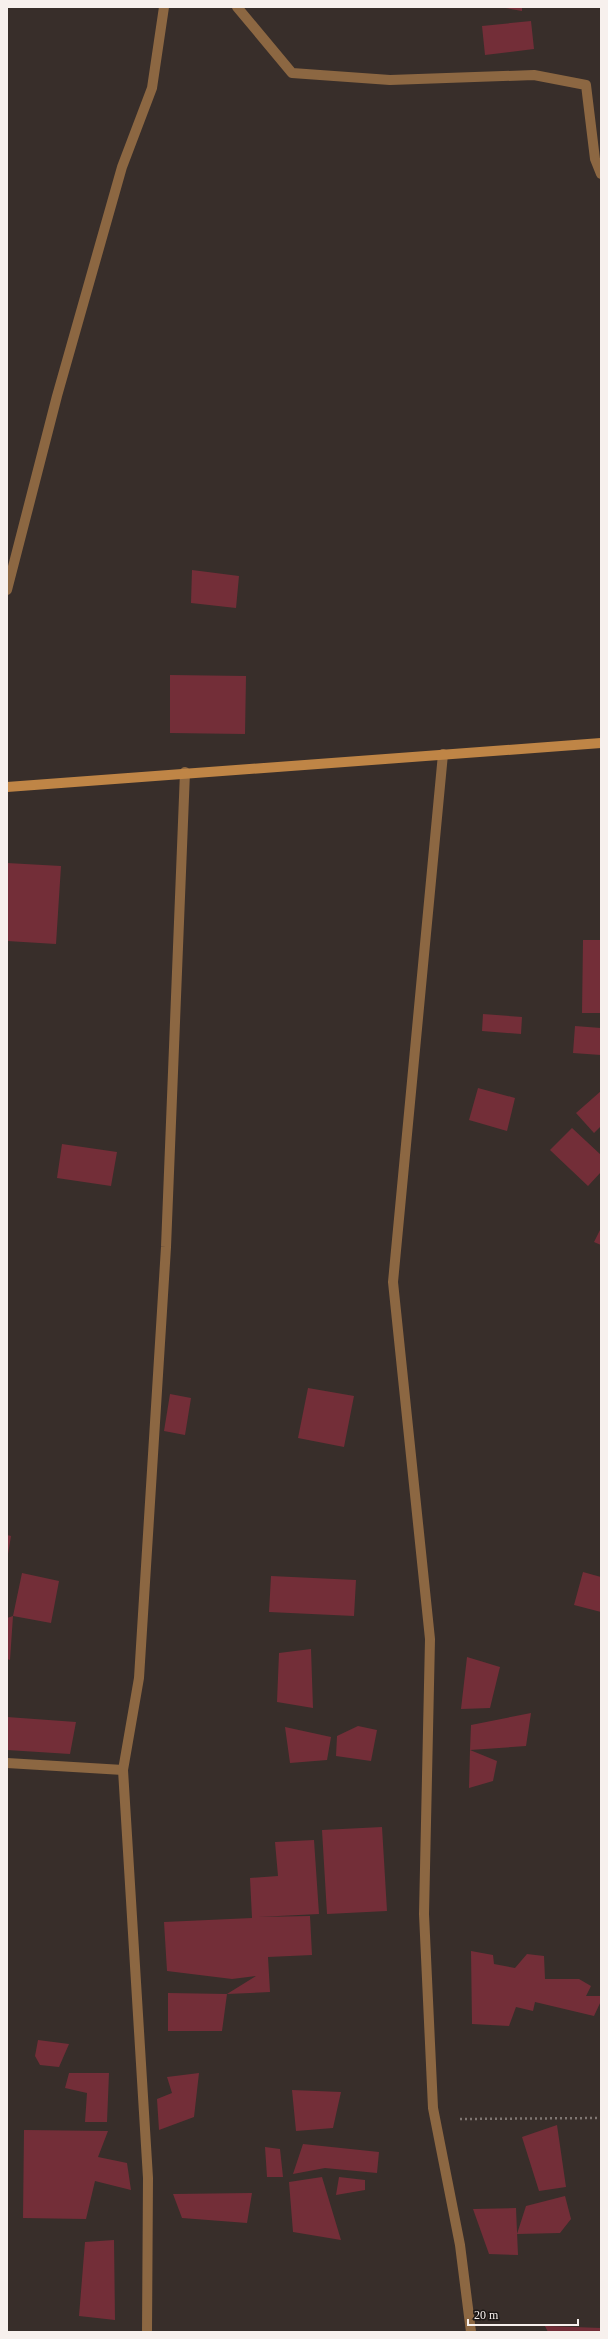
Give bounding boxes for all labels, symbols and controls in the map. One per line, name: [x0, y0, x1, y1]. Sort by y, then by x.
scale bar: [468, 2301, 578, 2327]
text: 20 m: [474, 2308, 499, 2322]

